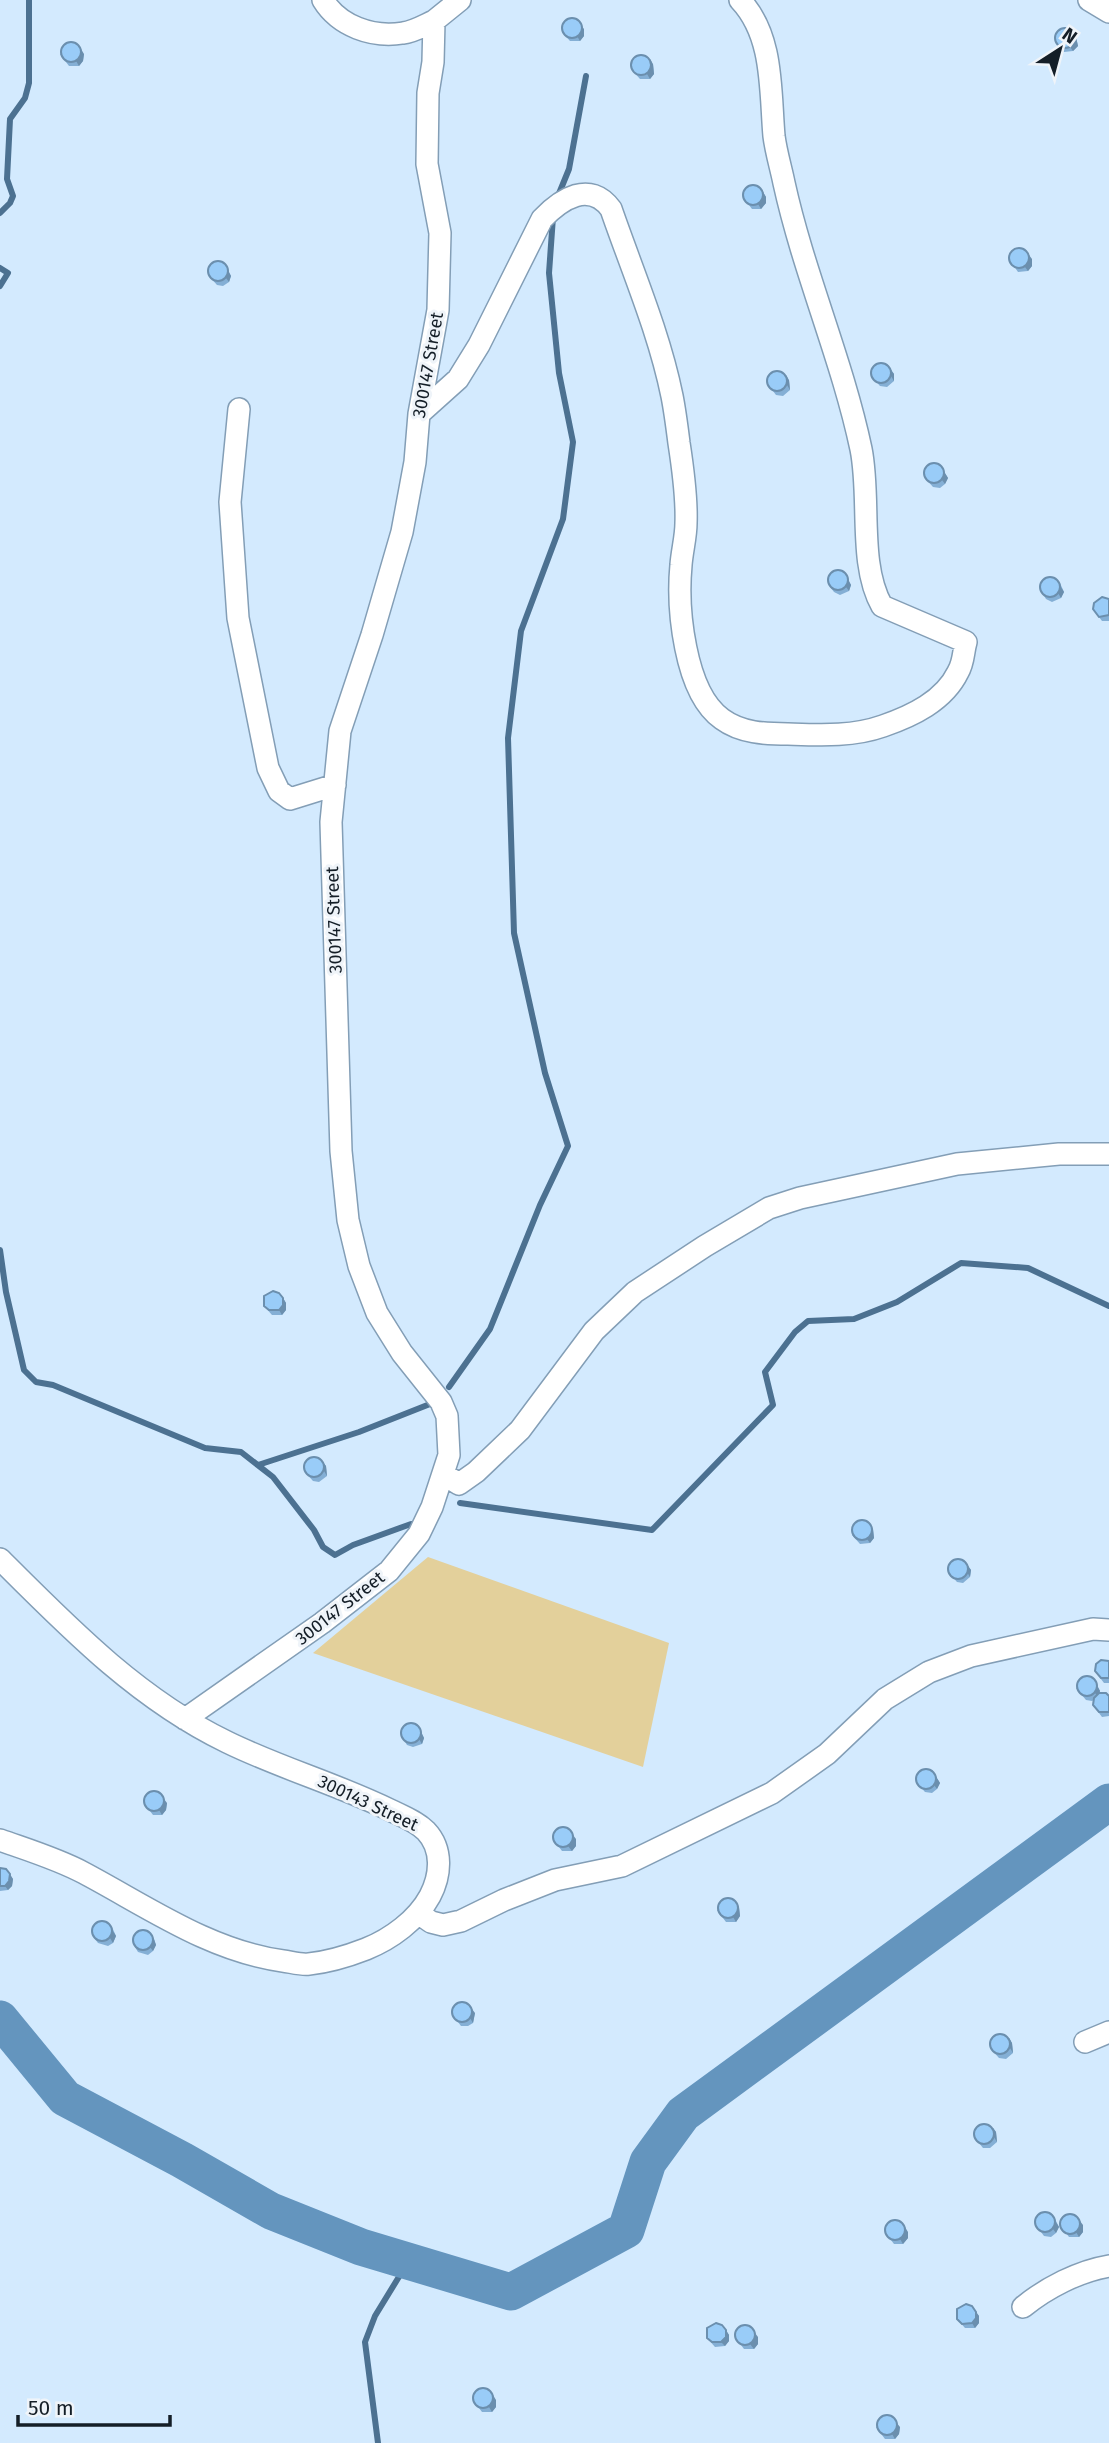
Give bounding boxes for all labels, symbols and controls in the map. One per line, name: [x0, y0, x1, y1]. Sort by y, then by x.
north arrow: [1025, 14, 1095, 84]
text: N: [1058, 23, 1082, 49]
street label: 300147 Street: [408, 310, 448, 420]
street label: 300147 Street: [321, 866, 347, 974]
street label: 300147 Street: [291, 1566, 389, 1650]
street label: 300143 Street: [314, 1770, 422, 1836]
scale bar: [18, 2384, 170, 2428]
text: 50 m: [28, 2395, 74, 2421]

